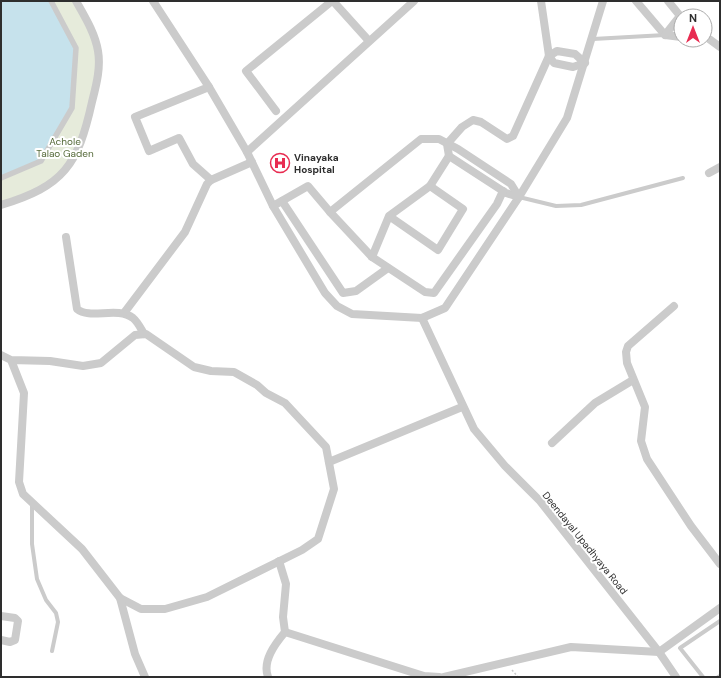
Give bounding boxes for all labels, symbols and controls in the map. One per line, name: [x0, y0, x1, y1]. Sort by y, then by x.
north arrow: [673, 8, 713, 48]
text: N: [689, 11, 697, 25]
park label: Achole Talao Gaden: [36, 135, 94, 160]
place label: Vinayaka Hospital: [294, 151, 339, 176]
hospital icon: Vinayaka Hospital: [269, 152, 291, 174]
street label: Deendayal Upadhyaya Road: [540, 489, 630, 597]

